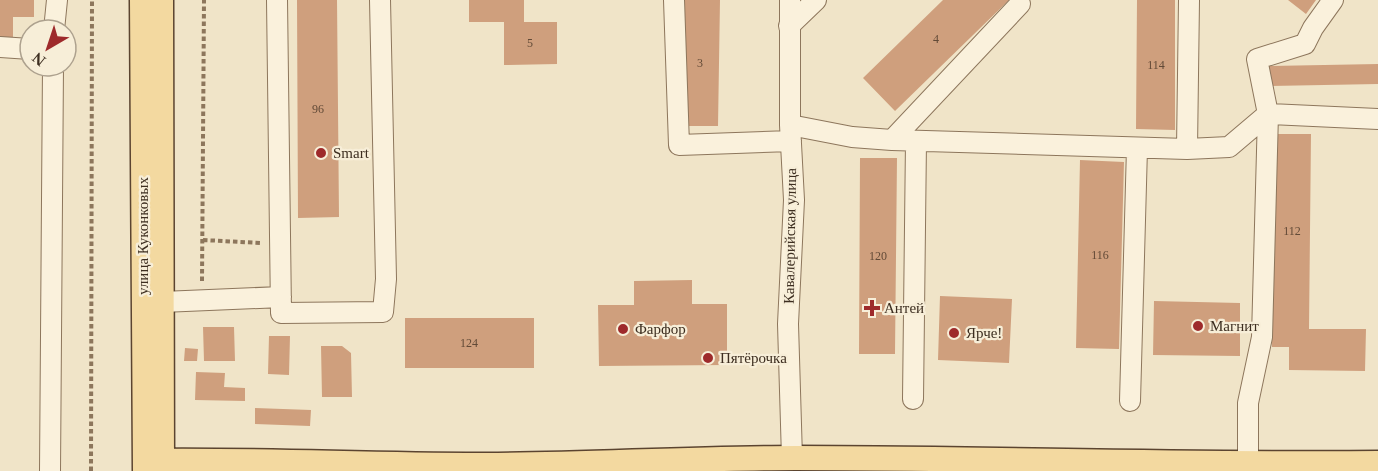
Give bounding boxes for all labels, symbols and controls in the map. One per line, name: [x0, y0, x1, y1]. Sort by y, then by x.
north arrow: [18, 18, 78, 78]
house number: 4: [933, 32, 939, 46]
house number: 5: [527, 36, 533, 50]
text: N: [29, 49, 49, 70]
house number: 3: [697, 56, 703, 70]
house number: 114: [1147, 58, 1165, 72]
house number: 96: [312, 102, 324, 116]
place label: Smart: [333, 145, 370, 161]
marker: Smart: [314, 146, 328, 160]
street label: Кавалерийская улица: [781, 168, 799, 304]
street label: улица Куконковых: [135, 177, 151, 295]
house number: 112: [1283, 224, 1301, 238]
house number: 116: [1091, 248, 1109, 262]
house number: 120: [869, 249, 887, 263]
place label: Антей: [884, 300, 924, 316]
marker: Антей: [865, 301, 879, 315]
place label: Магнит: [1210, 318, 1259, 334]
marker: Магнит: [1191, 319, 1205, 333]
place label: Фарфор: [635, 321, 686, 337]
marker: Фарфор: [616, 322, 630, 336]
place label: Ярче!: [966, 325, 1002, 341]
marker: Ярче!: [947, 326, 961, 340]
house number: 124: [460, 336, 478, 350]
place label: Пятёрочка: [720, 350, 787, 366]
marker: Пятёрочка: [701, 351, 715, 365]

